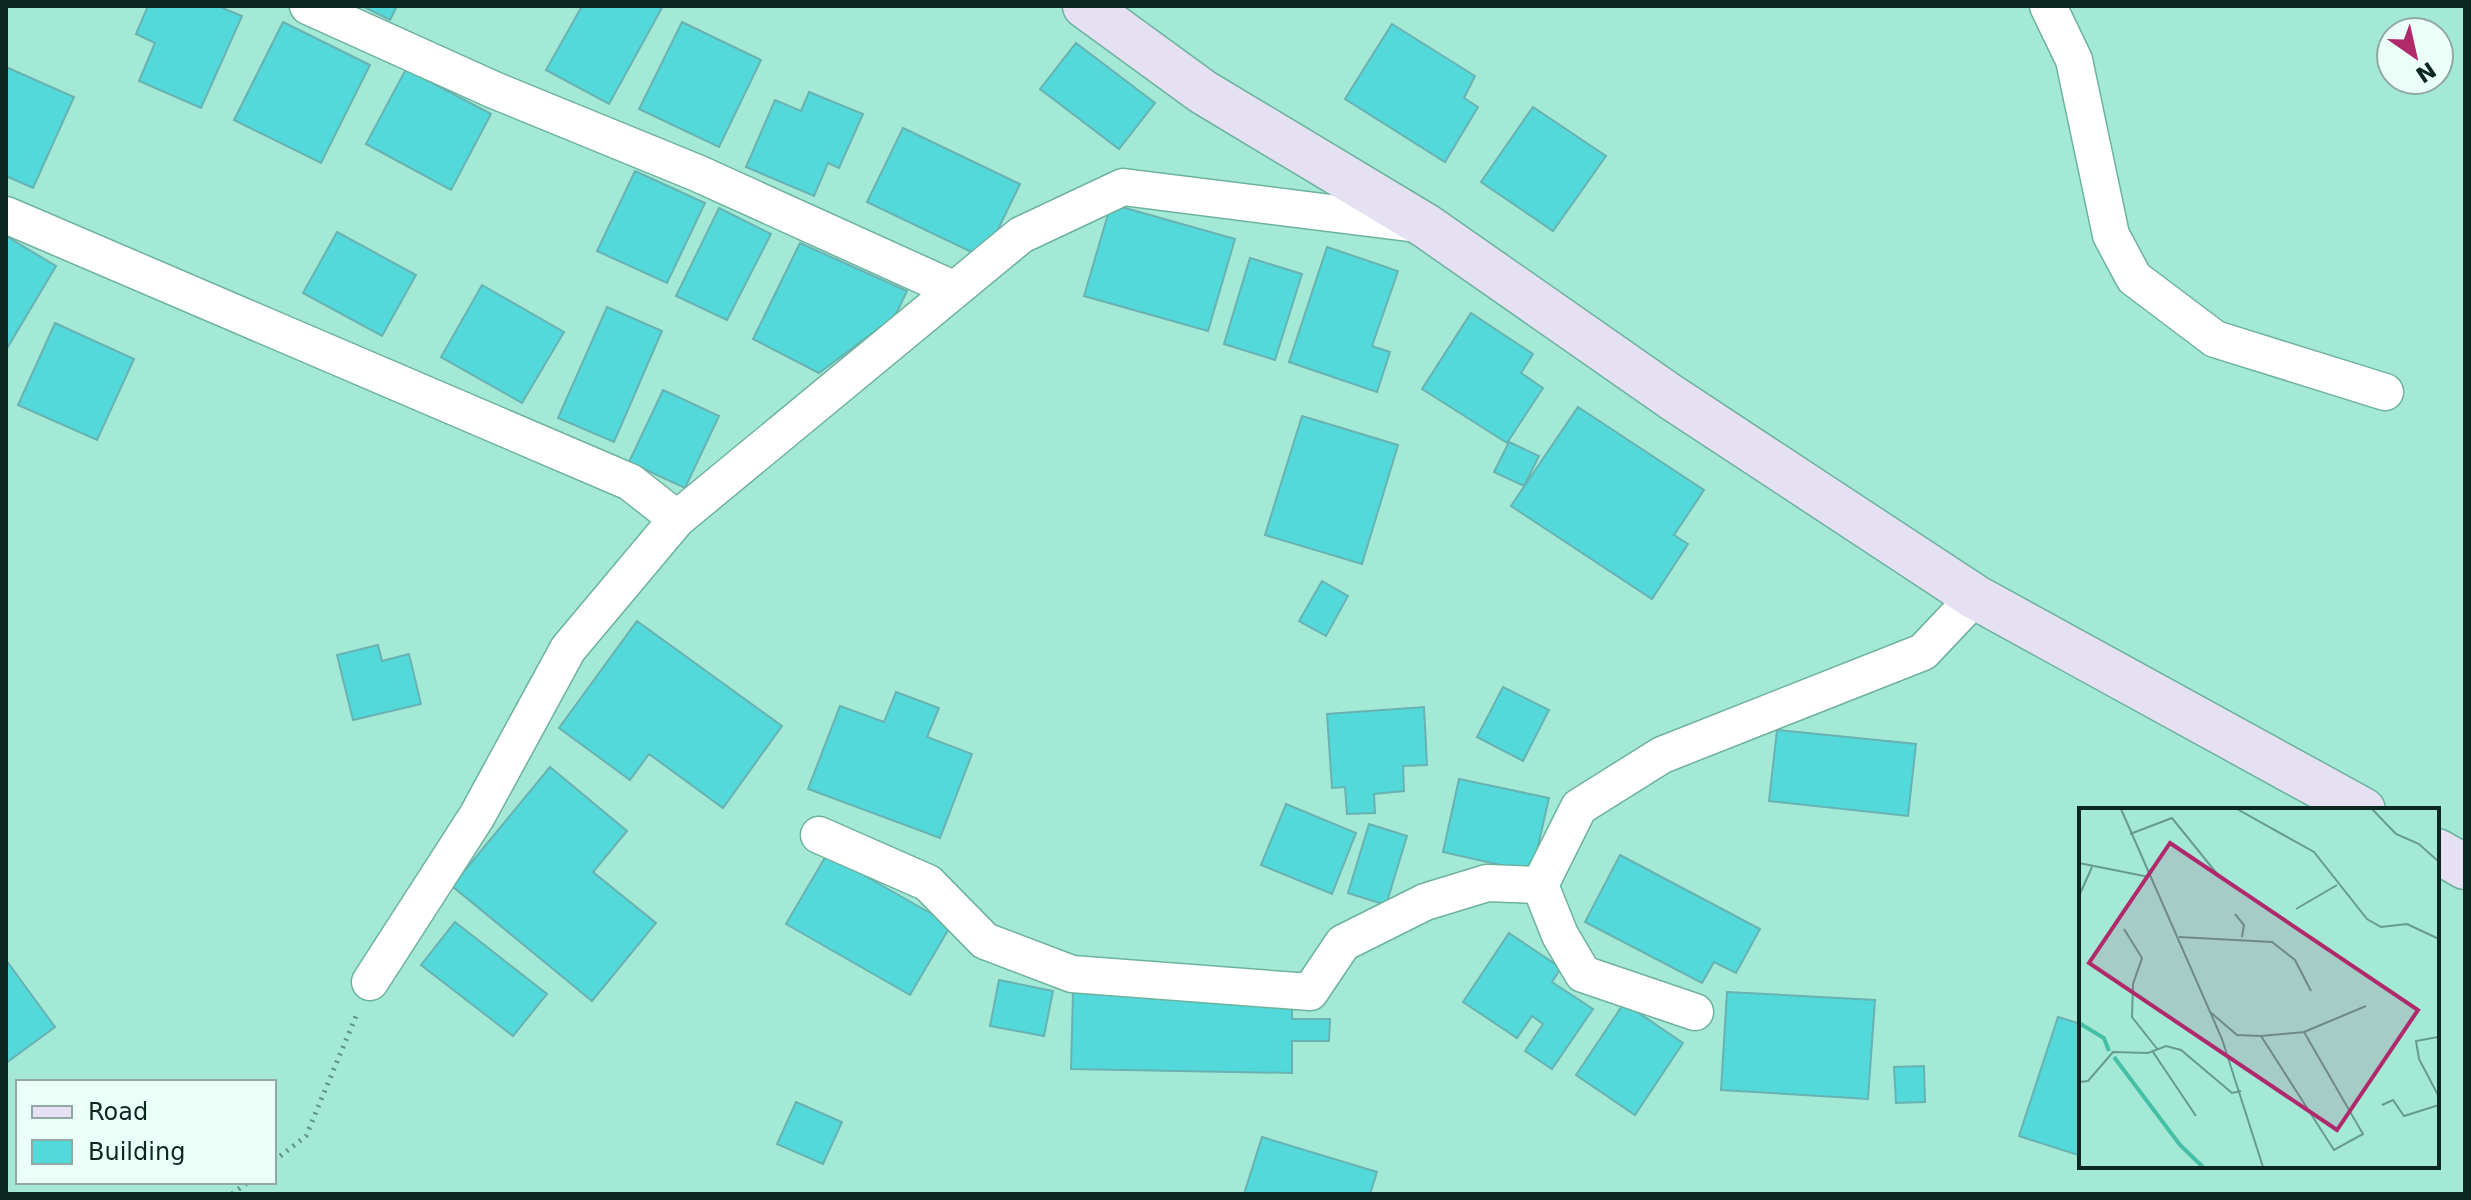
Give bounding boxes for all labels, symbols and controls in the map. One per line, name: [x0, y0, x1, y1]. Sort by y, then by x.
north arrow: [2375, 16, 2455, 96]
text: N: [2411, 57, 2441, 88]
inset map: [2079, 808, 2439, 1168]
legend: [16, 1080, 276, 1184]
text: Road: [88, 1098, 148, 1126]
text: Building: [88, 1138, 185, 1166]

